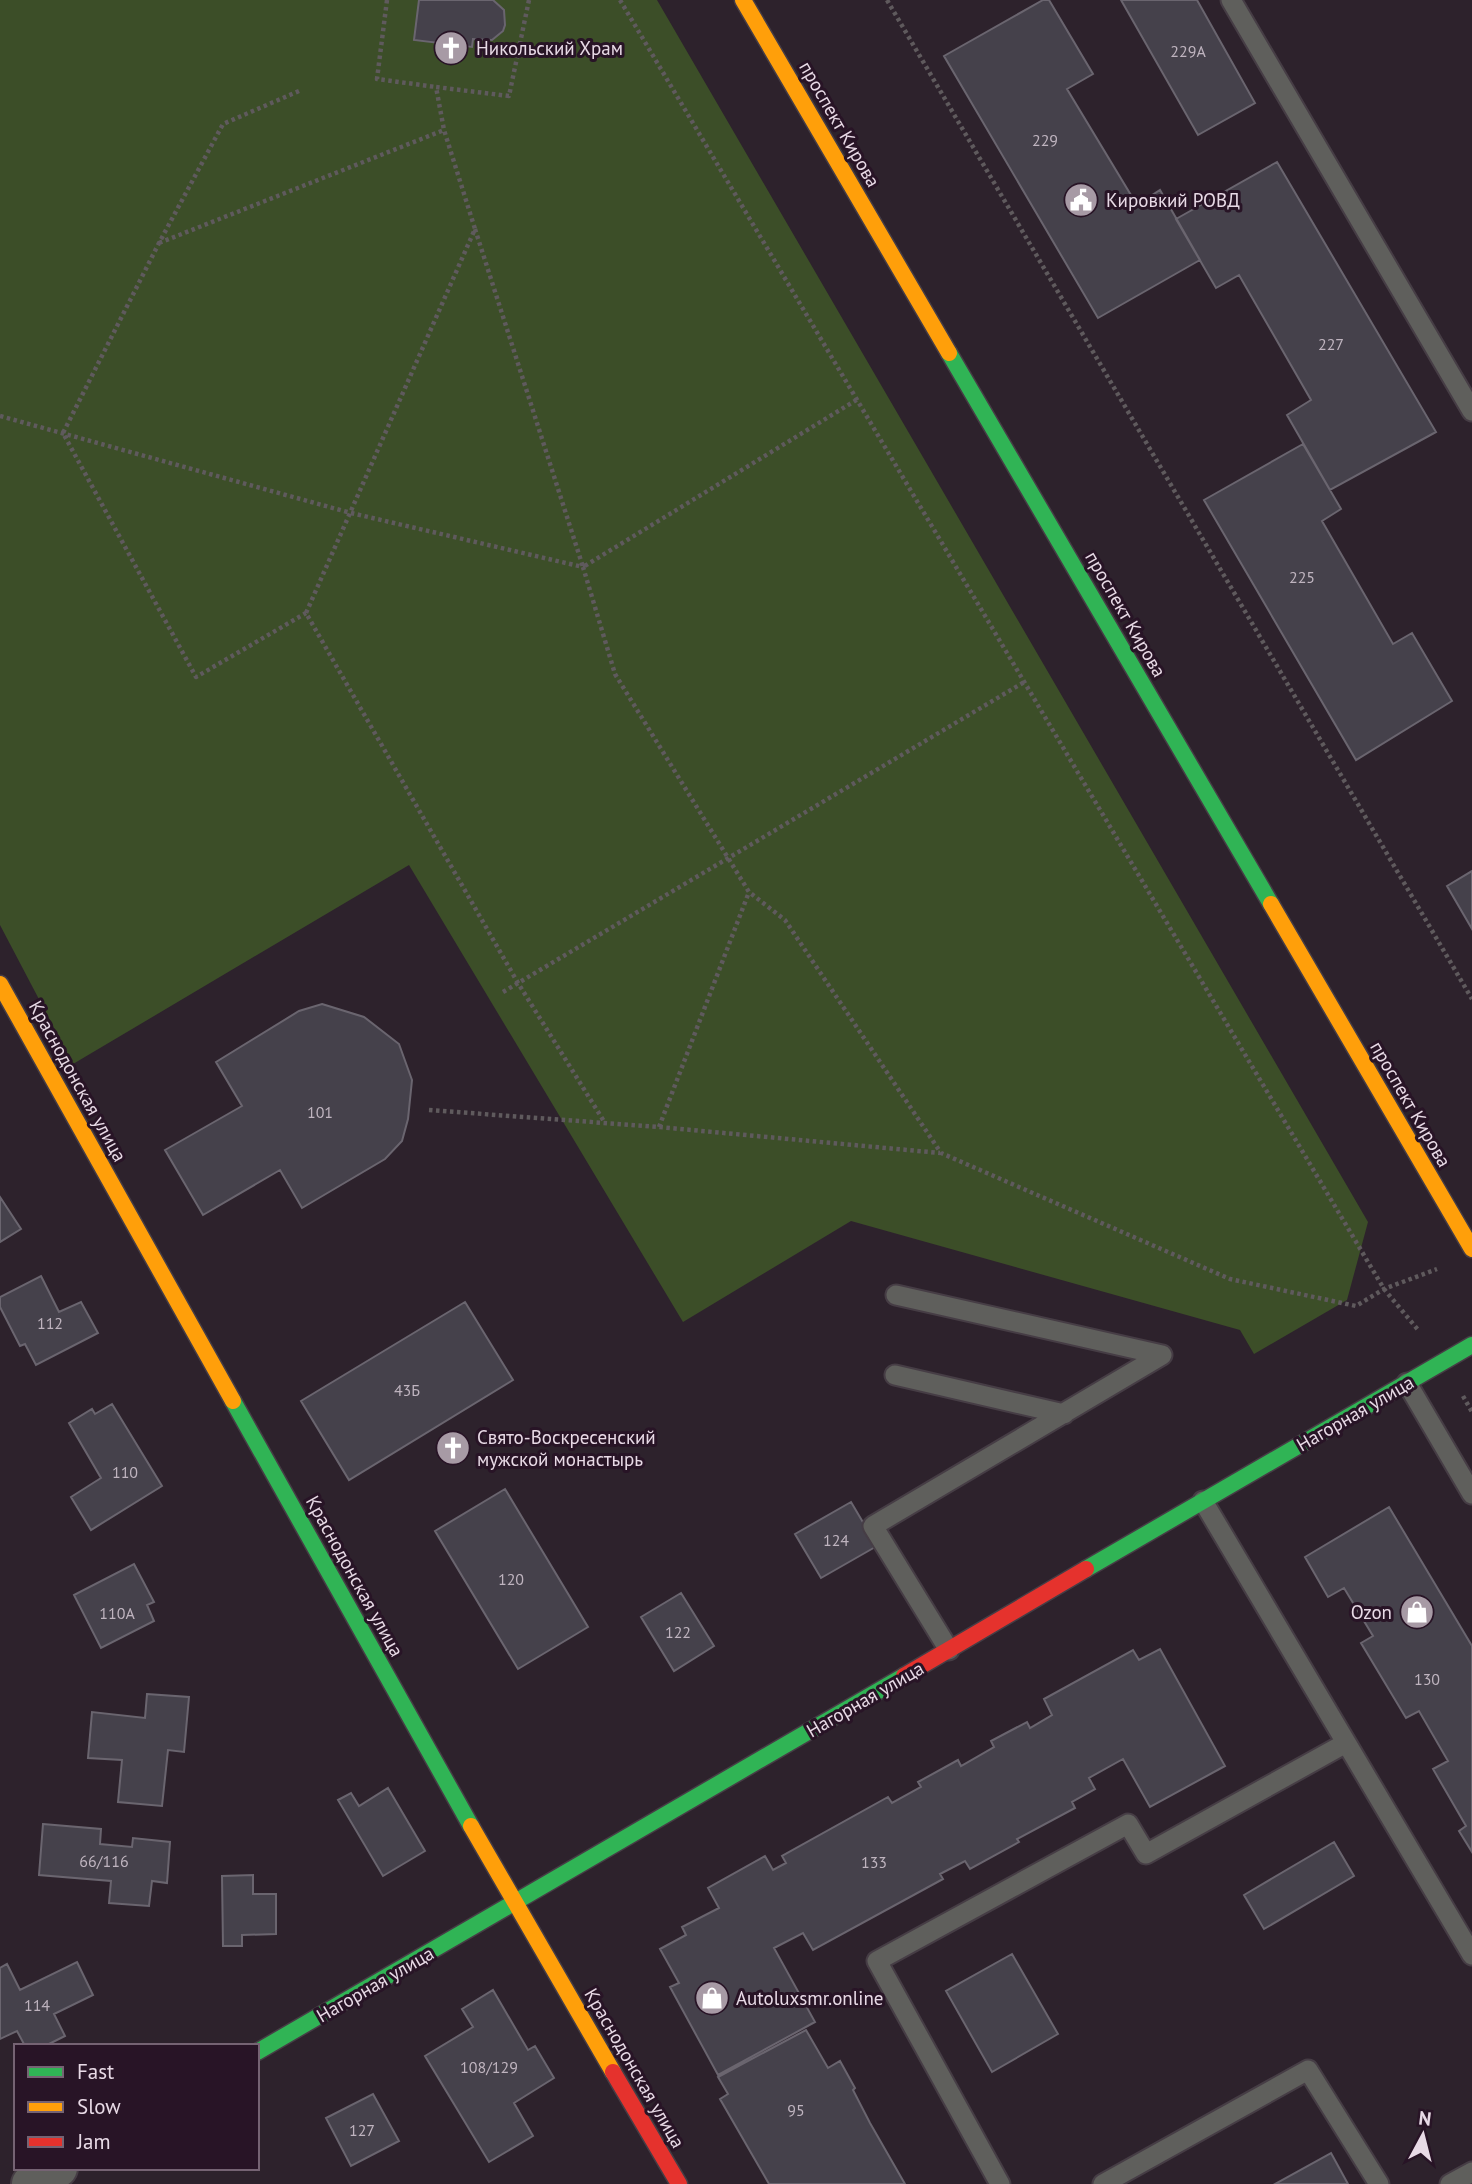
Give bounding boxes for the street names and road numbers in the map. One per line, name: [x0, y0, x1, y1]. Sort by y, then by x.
street label: проспект Кирова: [794, 57, 886, 191]
street label: проспект Кирова: [1080, 547, 1172, 681]
street label: Краснодонская улица: [24, 996, 132, 1166]
street label: проспект Кирова: [1365, 1037, 1457, 1171]
street label: Нагорная улица: [1292, 1370, 1418, 1456]
street label: Краснодонская улица: [301, 1491, 409, 1661]
street label: Нагорная улица: [802, 1656, 928, 1742]
street label: Нагорная улица: [312, 1941, 438, 2027]
street label: Краснодонская улица: [579, 1984, 691, 2152]

